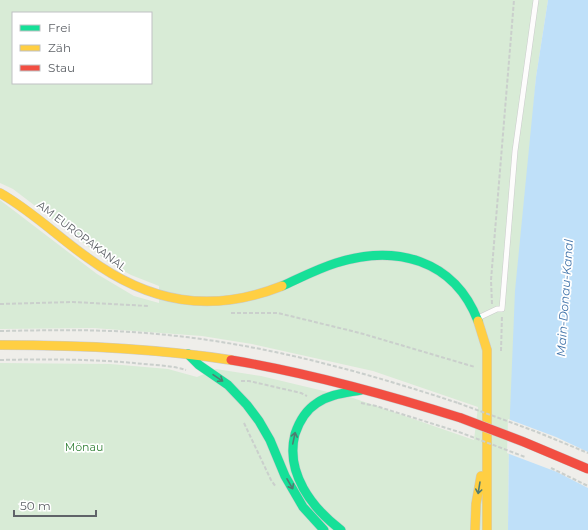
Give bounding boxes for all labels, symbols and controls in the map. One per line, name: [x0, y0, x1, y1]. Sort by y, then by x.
legend: [12, 12, 152, 84]
text: Frei: [48, 20, 71, 35]
text: Zäh: [48, 40, 71, 55]
text: Stau: [48, 60, 75, 75]
street label: AM EUROPAKANAL: [34, 198, 130, 275]
water label: Main-Donau-Kanal: [553, 238, 576, 357]
one-way arrow: [212, 374, 223, 382]
one-way arrow: [291, 432, 299, 445]
park label: Mönau: [65, 440, 103, 454]
one-way arrow: [286, 478, 294, 490]
one-way arrow: [474, 481, 482, 494]
scale bar: [14, 492, 96, 518]
text: 50 m: [20, 498, 51, 513]

